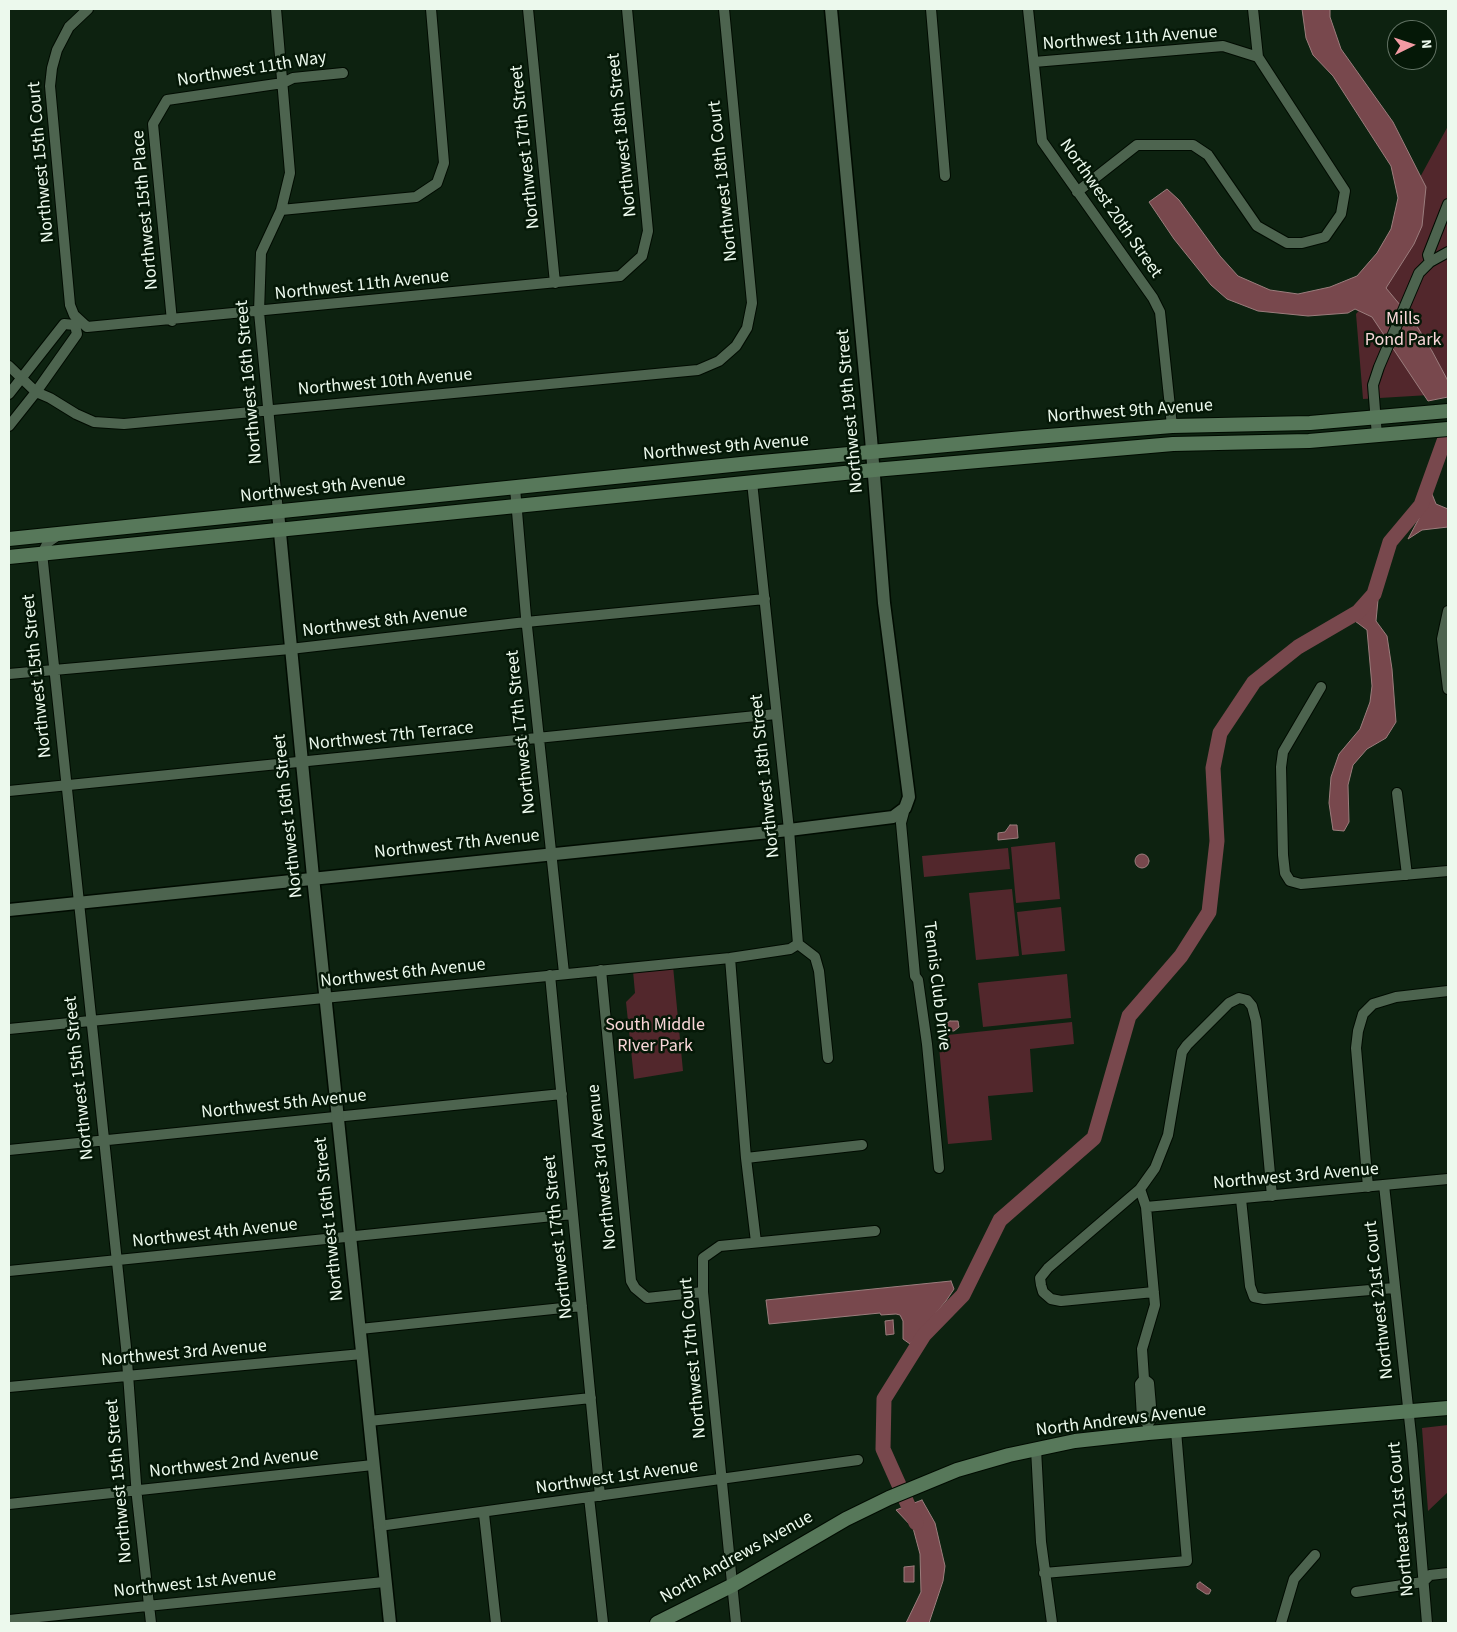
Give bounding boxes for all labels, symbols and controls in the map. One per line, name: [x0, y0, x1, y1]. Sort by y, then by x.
north arrow: [1387, 20, 1437, 70]
street label: Northwest 11th Avenue: [1042, 22, 1218, 56]
text: N: [1416, 39, 1436, 49]
street label: Northwest 11th Way: [176, 48, 328, 92]
street label: Northwest 18th Street: [604, 52, 642, 218]
street label: Northwest 17th Street: [507, 64, 545, 230]
street label: Northwest 15th Court: [24, 81, 60, 243]
street label: Northwest 18th Court: [705, 99, 743, 263]
street label: Northwest 15th Place: [128, 129, 164, 291]
street label: Northwest 20th Street: [1054, 135, 1166, 283]
street label: Northwest 11th Avenue: [274, 266, 450, 306]
street label: Northwest 16th Street: [232, 299, 268, 465]
park label: Mills Pond Park: [1365, 309, 1441, 352]
street label: Northwest 19th Street: [833, 328, 869, 494]
street label: Northwest 10th Avenue: [297, 365, 473, 401]
street label: Northwest 9th Avenue: [1046, 395, 1214, 429]
street label: Northwest 9th Avenue: [642, 430, 810, 466]
street label: Northwest 9th Avenue: [239, 470, 407, 508]
street label: Northwest 15th Street: [19, 593, 57, 759]
street label: Northwest 8th Avenue: [301, 601, 469, 643]
street label: Northwest 17th Street: [503, 649, 541, 815]
street label: Northwest 18th Street: [747, 693, 785, 859]
street label: Northwest 7th Terrace: [307, 718, 475, 756]
street label: Northwest 16th Street: [270, 733, 308, 899]
street label: Northwest 7th Avenue: [373, 826, 541, 864]
street label: Tennis Club Drive: [917, 920, 955, 1052]
street label: Northwest 6th Avenue: [319, 955, 487, 993]
street label: Northwest 15th Street: [61, 995, 99, 1161]
park label: South Middle RIver Park: [605, 1015, 705, 1058]
street label: Northwest 3rd Avenue: [584, 1083, 622, 1251]
street label: Northwest 5th Avenue: [200, 1086, 368, 1124]
street label: Northwest 16th Street: [311, 1136, 349, 1302]
street label: Northwest 17th Street: [540, 1154, 578, 1320]
street label: Northwest 3rd Avenue: [1212, 1159, 1380, 1195]
street label: Northwest 4th Avenue: [131, 1215, 299, 1253]
street label: Northwest 21st Court: [1361, 1220, 1399, 1380]
street label: Northwest 17th Court: [676, 1277, 712, 1439]
street label: Northwest 3rd Avenue: [100, 1336, 268, 1372]
street label: Northwest 15th Street: [102, 1398, 138, 1564]
street label: North Andrews Avenue: [1035, 1400, 1207, 1442]
street label: Northeast 21st Court: [1384, 1441, 1420, 1597]
street label: Northwest 2nd Avenue: [148, 1444, 320, 1484]
street label: Northwest 1st Avenue: [535, 1456, 699, 1500]
street label: North Andrews Avenue: [657, 1507, 817, 1609]
street label: Northwest 1st Avenue: [113, 1565, 277, 1603]

